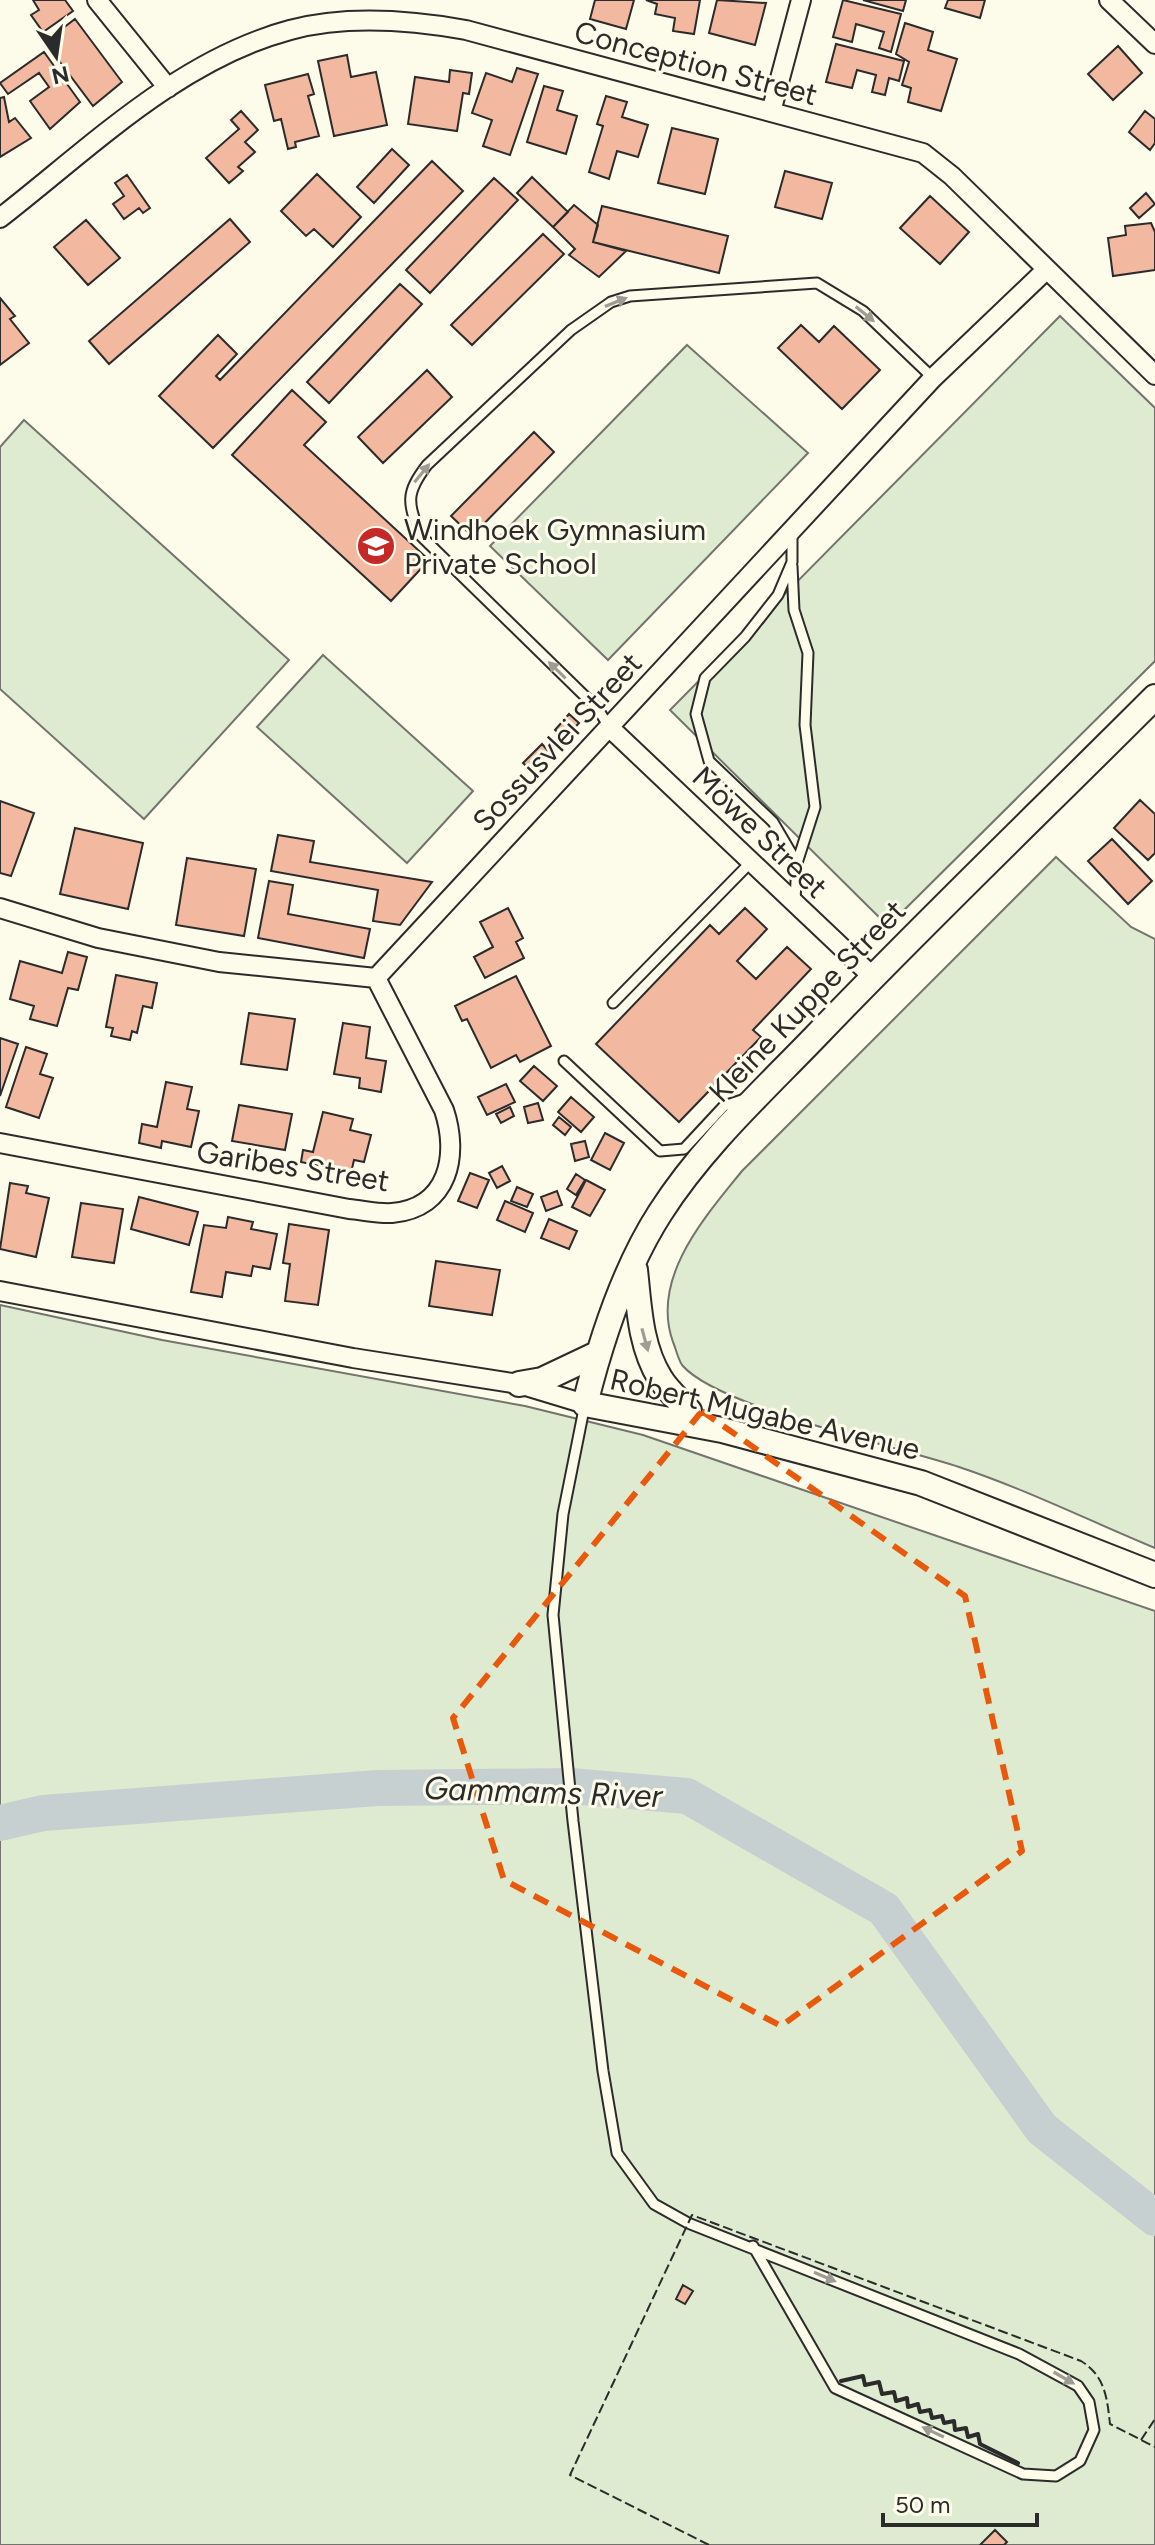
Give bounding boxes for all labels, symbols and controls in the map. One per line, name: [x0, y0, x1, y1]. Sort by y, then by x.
street label: Conception Street: [570, 13, 822, 113]
north arrow: [16, 16, 96, 96]
text: N: [49, 60, 72, 90]
one-way arrow: [604, 295, 628, 308]
one-way arrow: [854, 305, 875, 322]
one-way arrow: [413, 463, 430, 483]
place label: Windhoek Gymnasium Private School: [404, 511, 706, 582]
school or university icon: Windhoek Gymnasium Private School: [355, 525, 397, 567]
street label: Sossusvlei Street: [465, 645, 649, 839]
one-way arrow: [548, 661, 567, 679]
street label: Möwe Street: [685, 758, 835, 906]
street label: Kleine Kuppe Street: [701, 892, 913, 1110]
street label: Garibes Street: [194, 1133, 392, 1199]
one-way arrow: [639, 1329, 652, 1353]
street label: Robert Mugabe Avenue: [606, 1360, 924, 1468]
water label: Gammams River: [423, 1769, 664, 1815]
one-way arrow: [813, 2270, 837, 2283]
one-way arrow: [1053, 2371, 1075, 2385]
one-way arrow: [921, 2425, 945, 2439]
scale bar: [883, 2477, 1037, 2527]
text: 50 m: [895, 2490, 951, 2519]

